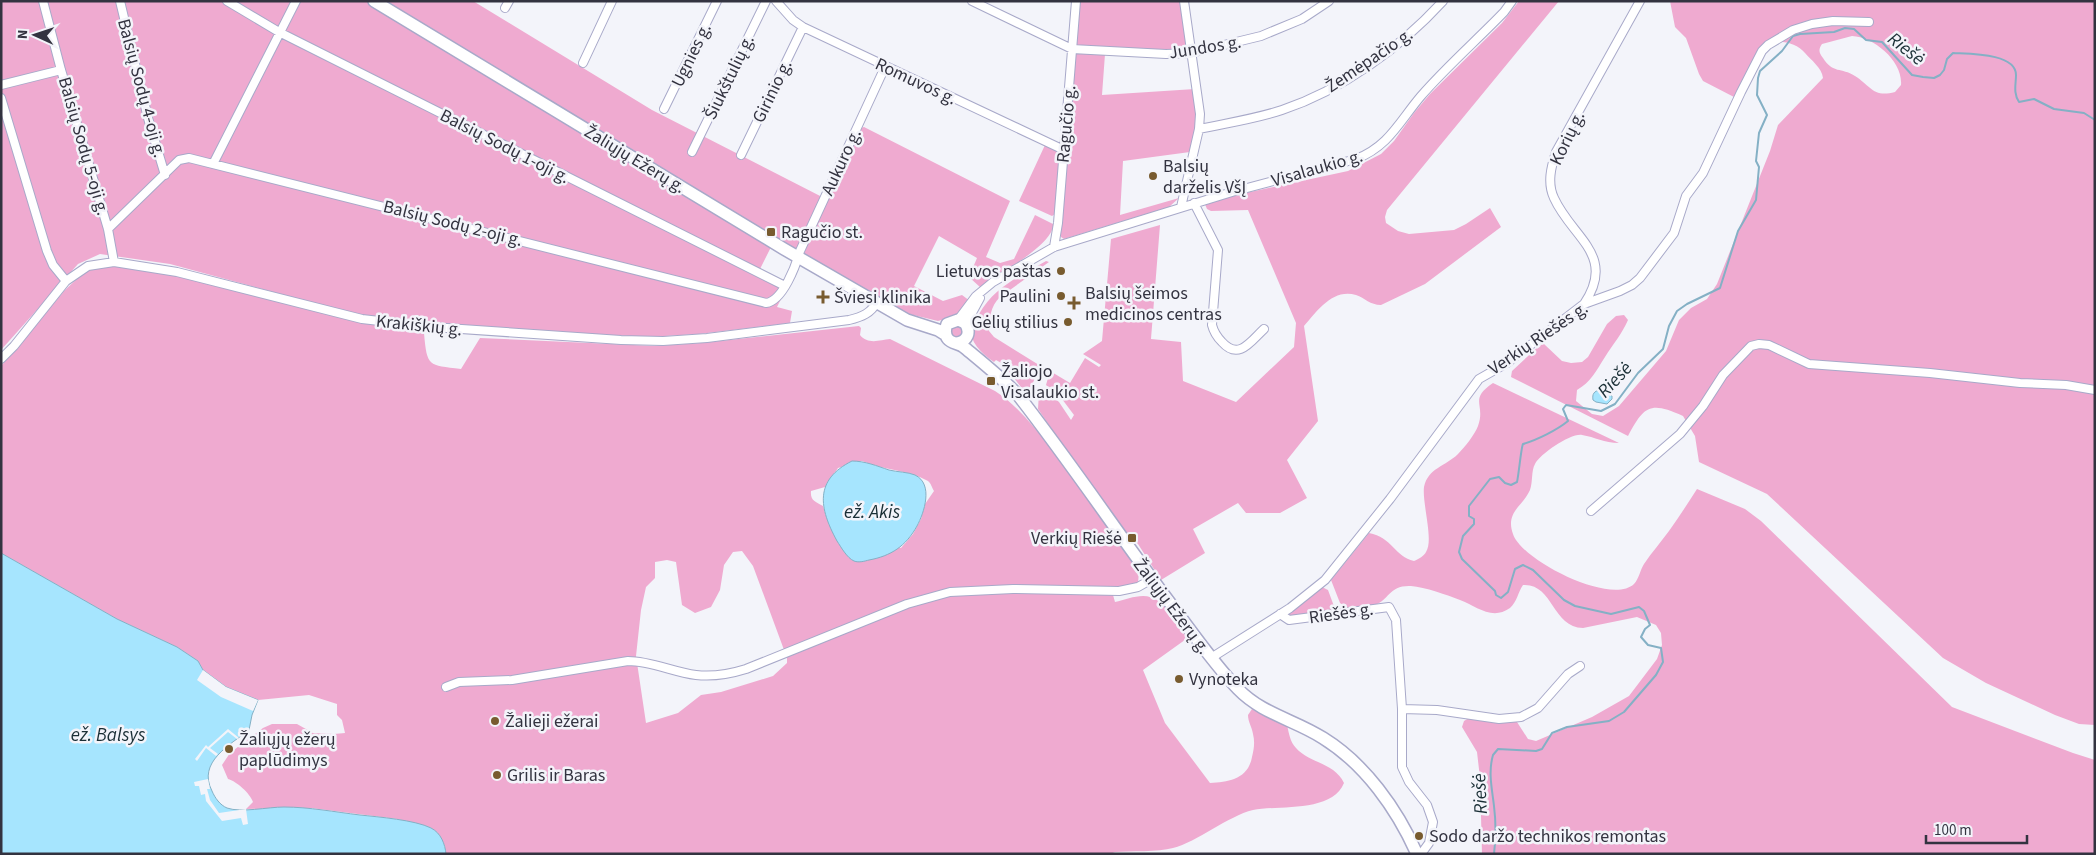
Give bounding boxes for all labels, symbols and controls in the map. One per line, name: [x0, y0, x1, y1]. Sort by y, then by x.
north arrow: [10, 10, 60, 60]
street label: Balsių Sodų 4-oji g.: [111, 16, 172, 160]
street label: Ugnies g.: [665, 19, 718, 91]
street label: Žemėpačio g.: [1321, 22, 1418, 99]
water label: Riešė: [1882, 26, 1931, 72]
text: N: [13, 29, 33, 40]
street label: Jundos g.: [1167, 29, 1243, 66]
street label: Šiukštulių g.: [698, 31, 761, 124]
street label: Romuvos g.: [871, 52, 961, 111]
street label: Girinio g.: [746, 55, 798, 127]
street label: Balsių Sodų 5-oji g.: [52, 74, 115, 218]
street label: Ragučio g.: [1051, 84, 1082, 164]
street label: Balsių Sodų 1-oji g.: [436, 103, 574, 190]
street label: Korių g.: [1544, 107, 1591, 170]
street label: Žaliųjų Ežerų g.: [579, 119, 690, 200]
street label: Aukuro g.: [815, 125, 868, 200]
street label: Visalaukio g.: [1269, 144, 1366, 193]
place label: Balsių darželis VšĮ: [1163, 154, 1246, 200]
marker: Balsių darželis VšĮ: [1147, 170, 1159, 182]
street label: Balsių Sodų 2-oji g.: [381, 194, 525, 253]
place label: Ragučio st.: [781, 220, 863, 245]
marker: Ragučio st.: [765, 226, 777, 238]
place label: Lietuvos paštas: [936, 259, 1051, 284]
marker: Lietuvos paštas: [1055, 265, 1067, 277]
place label: Balsių šeimos medicinos centras: [1085, 281, 1222, 327]
place label: Paulini: [999, 284, 1051, 309]
place label: Šviesi klinika: [834, 285, 931, 310]
marker: Šviesi klinika: [816, 290, 830, 304]
marker: Paulini: [1055, 290, 1067, 302]
marker: Balsių šeimos medicinos centras: [1067, 296, 1081, 310]
street label: Verkių Riešės g.: [1483, 296, 1593, 381]
street label: Krakiškių g.: [375, 309, 463, 342]
place label: Gėlių stilius: [972, 310, 1058, 335]
marker: Gėlių stilius: [1062, 316, 1074, 328]
water label: Riešė: [1591, 356, 1639, 404]
place label: Žaliojo Visalaukio st.: [1001, 359, 1099, 405]
marker: Žaliojo Visalaukio st.: [985, 375, 997, 387]
water label: ež. Akis: [844, 499, 900, 526]
place label: Verkių Riešė: [1031, 526, 1122, 551]
marker: Verkių Riešė: [1126, 532, 1138, 544]
street label: Žaliųjų Ežerų g.: [1127, 553, 1216, 659]
street label: Riešės g.: [1307, 597, 1375, 630]
place label: Vynoteka: [1189, 667, 1258, 692]
marker: Vynoteka: [1173, 673, 1185, 685]
place label: Žalieji ežerai: [505, 709, 599, 734]
marker: Žalieji ežerai: [489, 715, 501, 727]
water label: ež. Balsys: [71, 722, 146, 749]
place label: Žaliųjų ežerų paplūdimys: [239, 727, 336, 773]
marker: Žaliųjų ežerų paplūdimys: [223, 743, 235, 755]
place label: Grilis ir Baras: [507, 763, 605, 788]
marker: Grilis ir Baras: [491, 769, 503, 781]
water label: Riešė: [1466, 773, 1495, 815]
scale bar: [1926, 812, 2027, 844]
text: 100 m: [1934, 820, 1972, 841]
place label: Sodo daržo technikos remontas: [1429, 824, 1666, 849]
marker: Sodo daržo technikos remontas: [1413, 830, 1425, 842]

